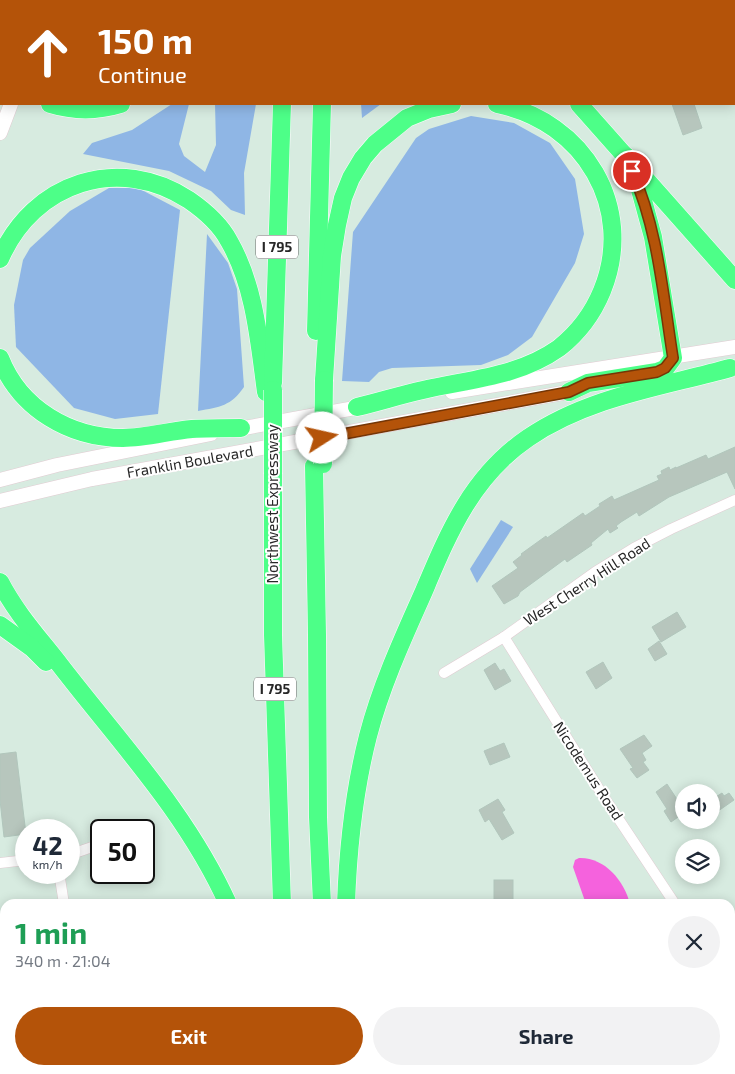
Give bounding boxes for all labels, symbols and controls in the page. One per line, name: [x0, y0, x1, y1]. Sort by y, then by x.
text: 150 m: [98, 19, 193, 61]
icon: ahead: [15, 20, 80, 85]
text: Continue: [98, 61, 187, 87]
pin: [611, 150, 653, 192]
icon: arrive: [618, 157, 646, 185]
road number: I 795: [256, 236, 298, 258]
position arrow: [295, 411, 347, 463]
street label: Northwest Expressway: [263, 424, 281, 584]
street label: Franklin Boulevard: [125, 441, 254, 481]
street label: West Cherry Hill Road: [520, 534, 653, 629]
road number: I 795: [254, 678, 296, 701]
street label: Nicodemus Road: [550, 718, 627, 823]
map controls: [675, 784, 720, 884]
button: sound: [675, 784, 720, 829]
speed limit sign: 50: [90, 819, 155, 884]
text: 42: [32, 830, 63, 860]
button: layers: [675, 839, 720, 884]
text: km/h: [33, 857, 62, 871]
text: 1 min: [15, 914, 87, 950]
button: close: [668, 916, 720, 968]
text: 340 m · 21:04: [15, 951, 111, 970]
button: Exit: [15, 1007, 363, 1065]
button: Share: [373, 1007, 720, 1065]

